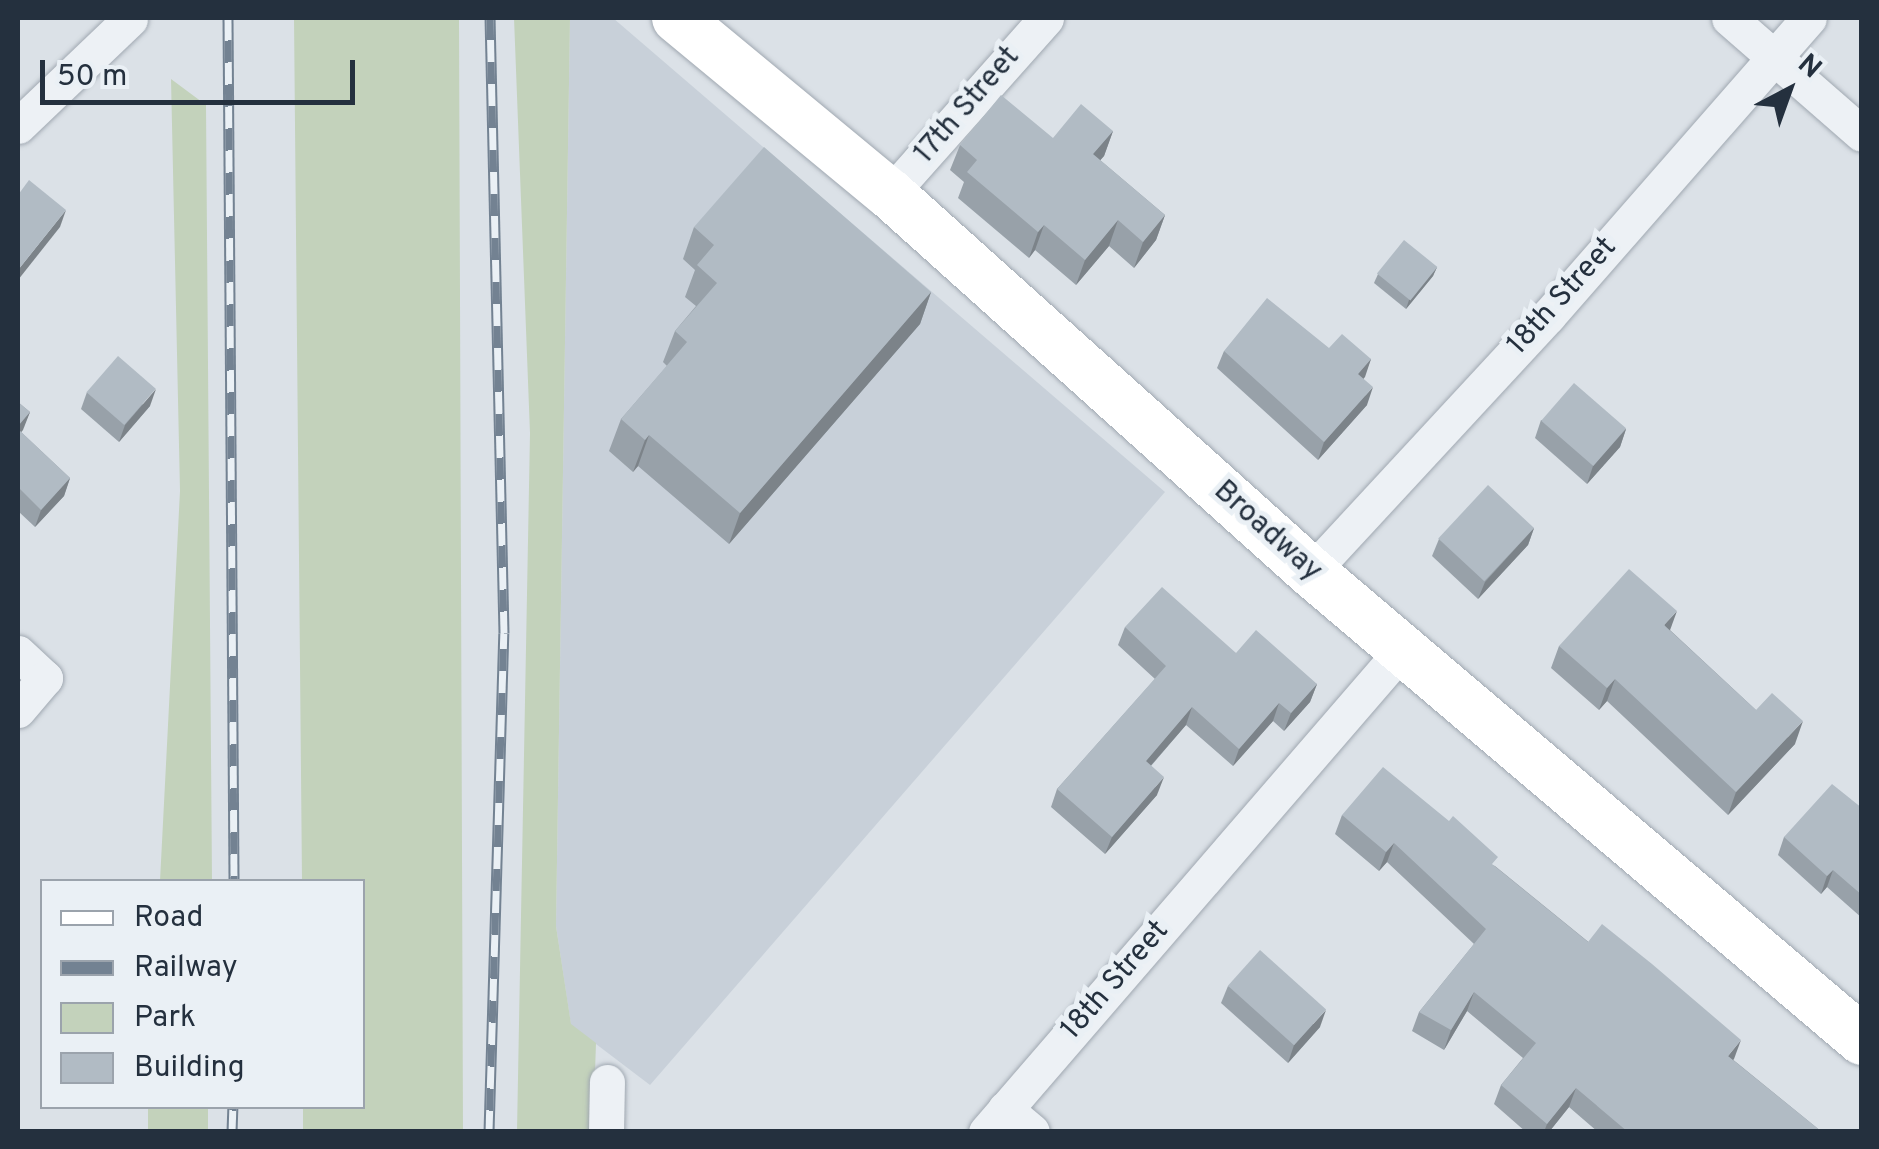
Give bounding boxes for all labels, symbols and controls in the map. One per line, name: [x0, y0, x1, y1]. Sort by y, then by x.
scale bar: [45, 40, 360, 102]
street label: 17th Street: [907, 40, 1029, 172]
north arrow: [1739, 40, 1839, 140]
text: N: [1789, 47, 1828, 88]
text: 50 m: [57, 59, 127, 96]
street label: 18th Street: [1501, 231, 1625, 363]
street label: Broadway: [1205, 474, 1329, 590]
legend: [40, 879, 365, 1109]
text: Road: [134, 900, 203, 937]
street label: 18th Street: [1054, 914, 1178, 1048]
text: Railway: [134, 950, 238, 987]
text: Park: [134, 1000, 196, 1037]
text: Building: [134, 1050, 245, 1087]

